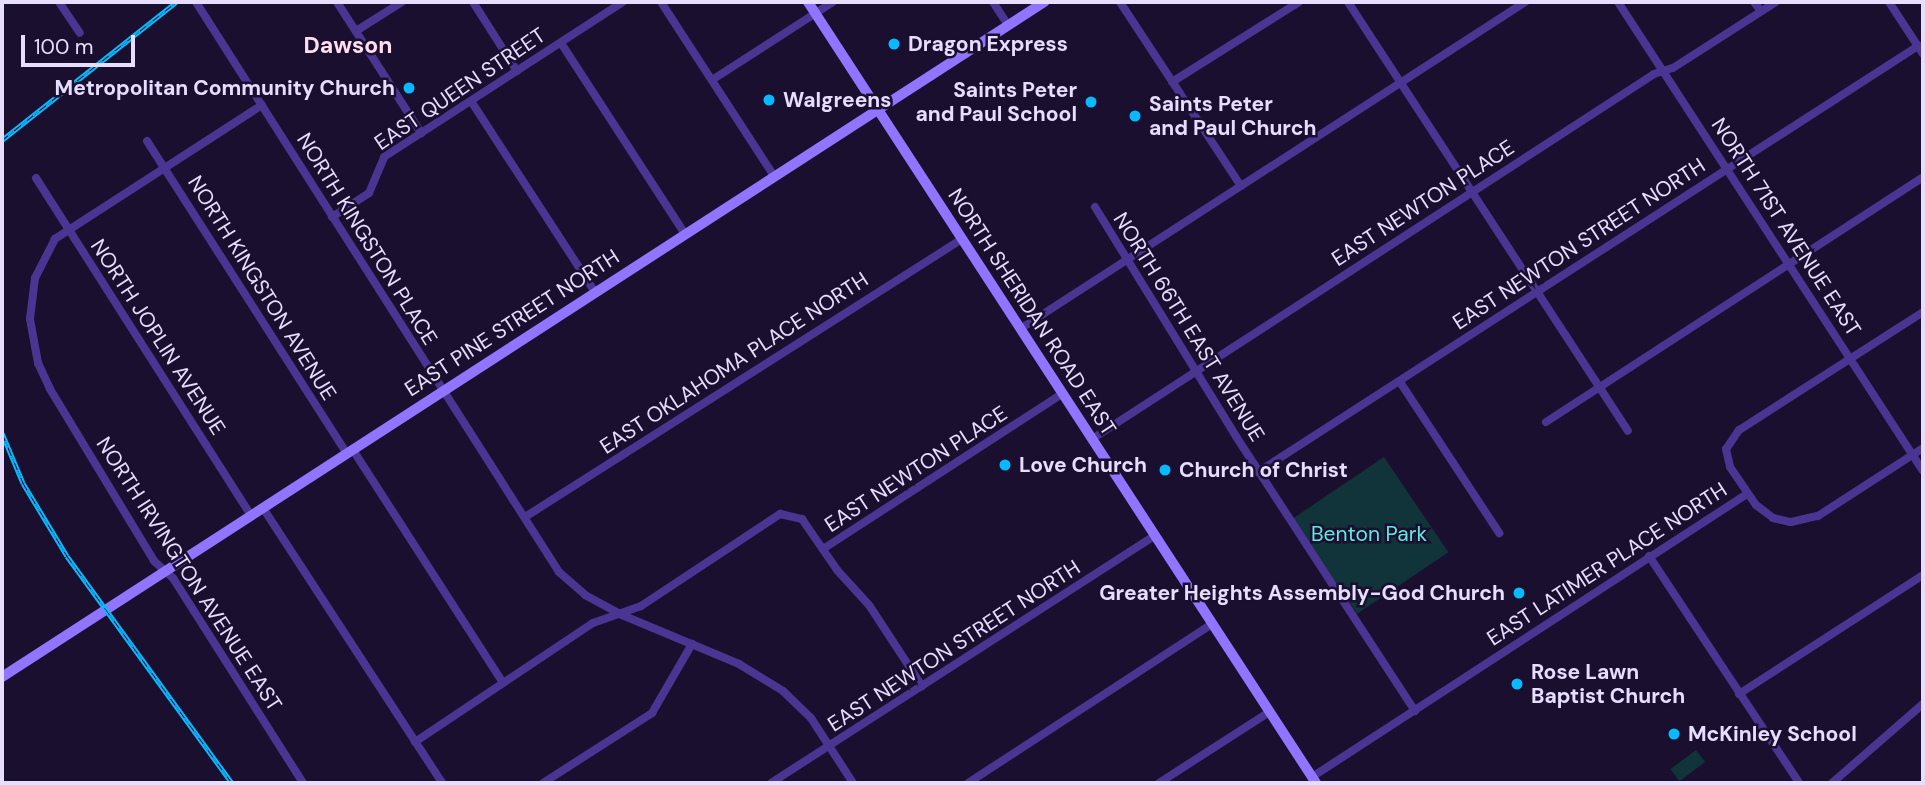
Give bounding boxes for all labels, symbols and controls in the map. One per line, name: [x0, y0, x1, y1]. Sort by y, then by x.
scale bar: [24, 21, 138, 65]
street label: EAST QUEEN STREET: [370, 23, 550, 155]
district label: Dawson: [304, 31, 392, 59]
place label: Dragon Express: [908, 31, 1068, 57]
text: 100 m: [34, 33, 94, 61]
marker: Dragon Express: [886, 36, 902, 52]
place label: Metropolitan Community Church: [55, 75, 395, 101]
place label: Saints Peter and Paul School: [915, 77, 1077, 127]
marker: Metropolitan Community Church: [401, 80, 417, 96]
place label: Walgreens: [783, 87, 891, 113]
place label: Saints Peter and Paul Church: [1149, 91, 1316, 141]
marker: Walgreens: [761, 92, 777, 108]
marker: Saints Peter and Paul School: [1083, 94, 1099, 110]
marker: Saints Peter and Paul Church: [1127, 108, 1143, 124]
street label: NORTH 71ST AVENUE EAST: [1706, 113, 1866, 341]
street label: NORTH KINGSTON PLACE: [291, 128, 443, 350]
street label: EAST NEWTON PLACE: [1327, 135, 1519, 271]
street label: EAST NEWTON STREET NORTH: [1448, 153, 1710, 335]
street label: NORTH KINGSTON AVENUE: [183, 171, 341, 405]
street label: NORTH SHERIDAN ROAD EAST: [943, 184, 1121, 440]
street label: NORTH 66TH EAST AVENUE: [1108, 208, 1270, 446]
street label: NORTH JOPLIN AVENUE: [85, 235, 231, 439]
street label: EAST PINE STREET NORTH: [400, 244, 624, 402]
street label: EAST OKLAHOMA PLACE NORTH: [595, 267, 873, 459]
street label: EAST NEWTON PLACE: [820, 401, 1012, 537]
street label: NORTH IRVINGTON AVENUE EAST: [91, 432, 287, 716]
place label: Love Church: [1019, 452, 1147, 478]
marker: Love Church: [997, 457, 1013, 473]
place label: Church of Christ: [1179, 457, 1348, 483]
marker: Church of Christ: [1157, 462, 1173, 478]
street label: EAST LATIMER PLACE NORTH: [1482, 477, 1732, 651]
park label: Benton Park: [1311, 521, 1427, 547]
street label: EAST NEWTON STREET NORTH: [823, 555, 1085, 737]
place label: Greater Heights Assembly-God Church: [1099, 580, 1505, 606]
marker: Greater Heights Assembly-God Church: [1511, 585, 1527, 601]
place label: Rose Lawn Baptist Church: [1531, 659, 1685, 709]
marker: Rose Lawn Baptist Church: [1509, 676, 1525, 692]
place label: McKinley School: [1688, 721, 1857, 747]
marker: McKinley School: [1666, 726, 1682, 742]

